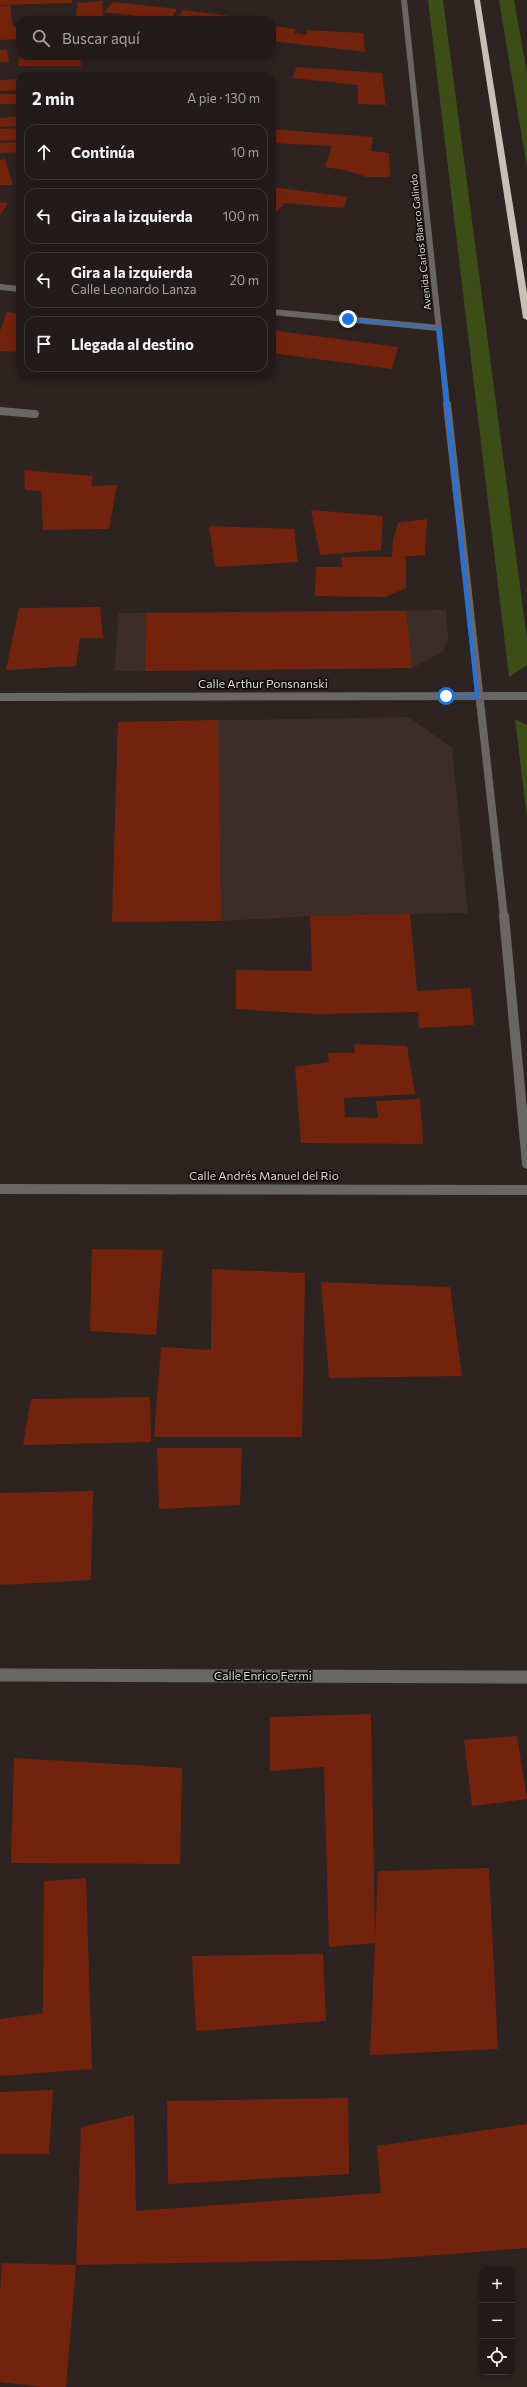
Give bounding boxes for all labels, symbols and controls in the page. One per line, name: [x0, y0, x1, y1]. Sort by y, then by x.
search box: [16, 16, 276, 60]
icon: search: [30, 27, 52, 49]
text: Buscar aquí: [62, 29, 140, 47]
text: 2 min: [32, 88, 74, 109]
text: A pie · 130 m: [187, 90, 260, 106]
icon: ahead: [33, 141, 55, 163]
text: Continúa: [71, 143, 135, 161]
text: 10 m: [231, 144, 259, 160]
street label: Avenida Carlos Blanco Galindo: [407, 173, 433, 311]
icon: left: [33, 205, 55, 227]
text: Gira a la izquierda: [71, 207, 193, 225]
text: 100 m: [223, 208, 259, 224]
text: Gira a la izquierda: [71, 263, 193, 281]
icon: left: [33, 269, 55, 291]
text: 20 m: [230, 272, 259, 288]
text: Calle Leonardo Lanza: [71, 281, 197, 297]
route end: [339, 310, 357, 328]
icon: arrive: [33, 333, 55, 355]
text: Llegada al destino: [71, 335, 194, 353]
street label: Calle Arthur Ponsnanski: [198, 676, 328, 690]
route start: [437, 687, 455, 705]
street label: Calle Andrés Manuel del Rio: [189, 1168, 339, 1182]
street label: Calle Enrico Fermi: [214, 1668, 312, 1682]
map controls: [479, 2267, 515, 2375]
button: +: [479, 2267, 515, 2303]
button: −: [479, 2303, 515, 2339]
button: locate: [479, 2339, 515, 2375]

